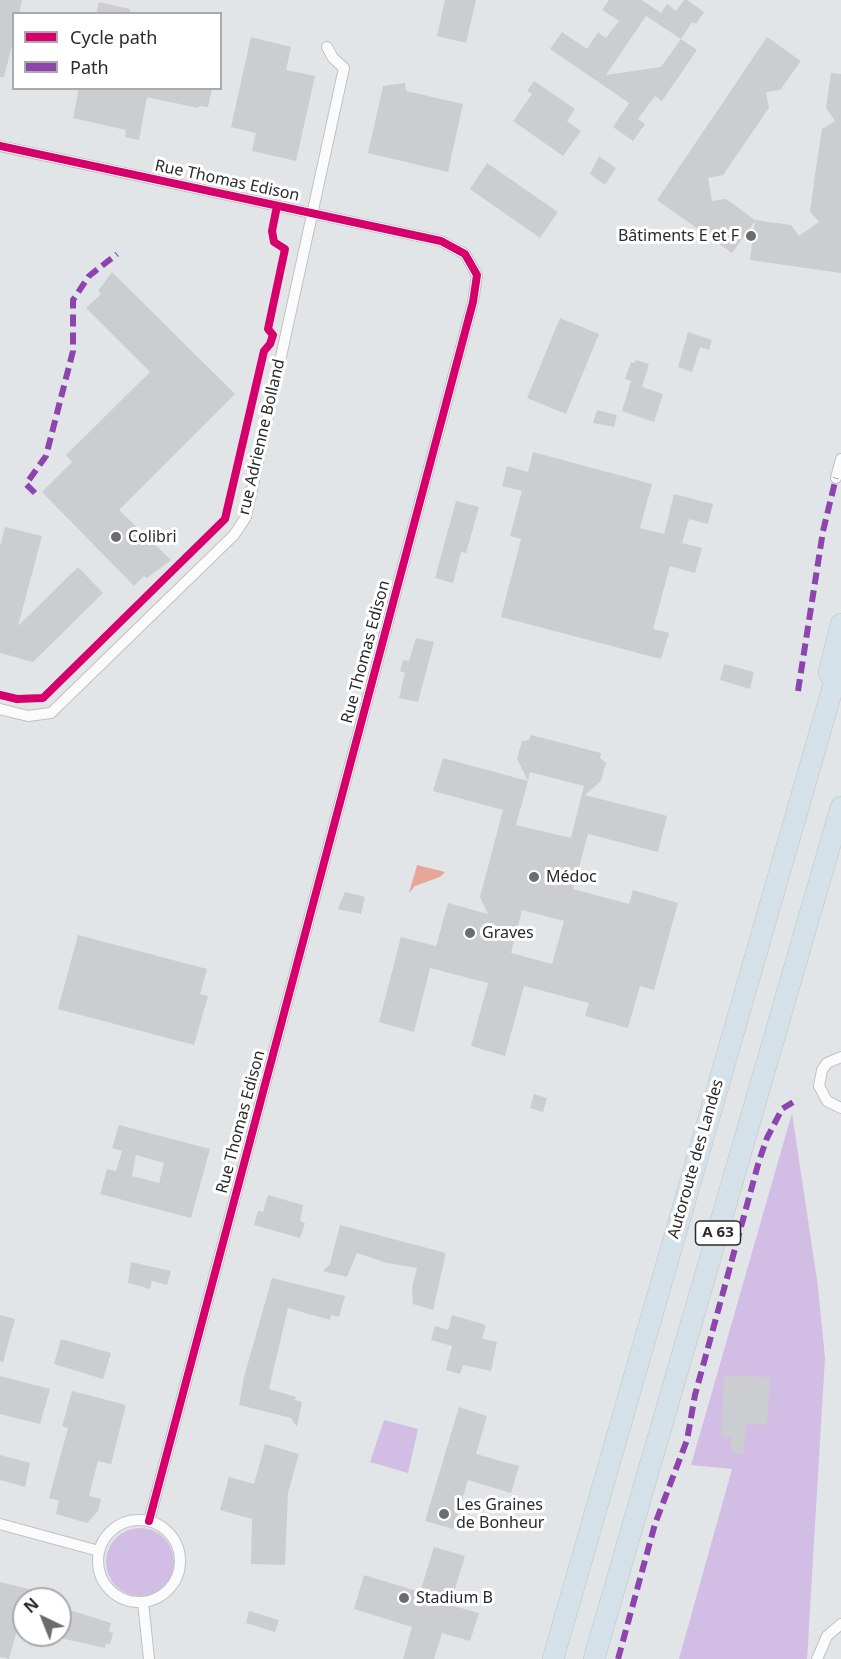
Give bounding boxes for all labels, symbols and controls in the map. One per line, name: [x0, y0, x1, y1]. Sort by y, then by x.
legend: [12, 12, 222, 90]
text: Cycle path: [70, 25, 157, 49]
text: Path: [70, 55, 109, 79]
street label: Rue Thomas Edison: [153, 156, 301, 206]
place label: Bâtiments E et F: [618, 226, 739, 246]
marker: Bâtiments E et F: [744, 229, 758, 243]
street label: rue Adrienne Bolland: [235, 357, 289, 517]
place label: Colibri: [128, 527, 177, 547]
marker: Colibri: [109, 530, 123, 544]
street label: Rue Thomas Edison: [338, 578, 394, 726]
place label: Médoc: [546, 867, 597, 887]
marker: Médoc: [527, 870, 541, 884]
place label: Graves: [482, 923, 534, 943]
marker: Graves: [463, 926, 477, 940]
street label: Rue Thomas Edison: [213, 1048, 269, 1196]
street label: Autoroute des Landes: [664, 1077, 728, 1241]
road number: A 63: [696, 1221, 740, 1245]
place label: Les Graines de Bonheur: [456, 1495, 544, 1533]
marker: Les Graines de Bonheur: [437, 1507, 451, 1521]
north arrow: [12, 1587, 72, 1647]
place label: Stadium B: [416, 1588, 493, 1608]
marker: Stadium B: [397, 1591, 411, 1605]
text: N: [19, 1593, 43, 1618]

